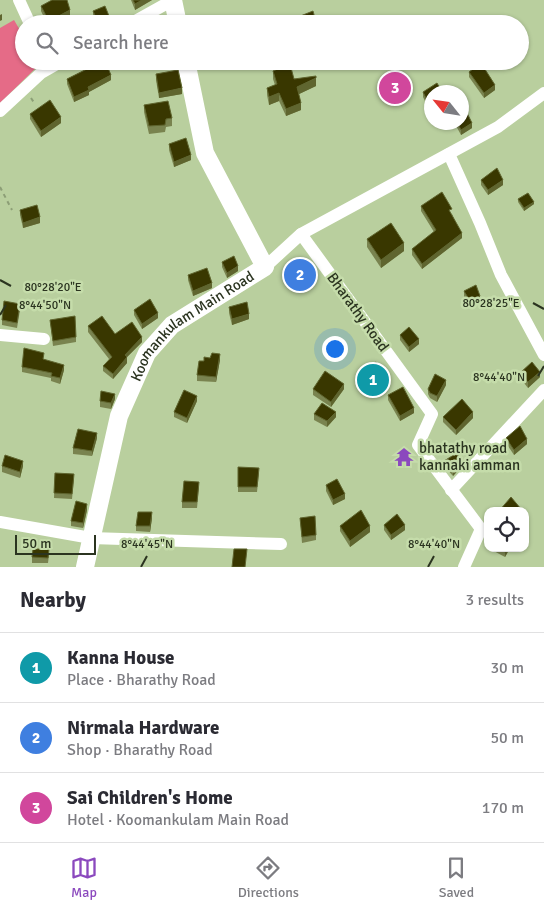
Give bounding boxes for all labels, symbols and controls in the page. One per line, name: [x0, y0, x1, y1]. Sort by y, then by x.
search box: [15, 15, 529, 70]
icon: search: [33, 29, 61, 57]
text: Search here: [73, 31, 169, 55]
pin: 3: [379, 69, 411, 107]
north arrow: [424, 85, 469, 130]
pin: 2: [284, 256, 316, 294]
street label: Koomankulam Main Road: [127, 267, 257, 384]
street label: Bharathy Road: [323, 269, 393, 355]
text: 80°28'20"E: [24, 280, 82, 295]
text: 80°28'25"E: [462, 296, 520, 311]
text: 8°44'50"N: [19, 298, 71, 313]
your location: [322, 336, 348, 362]
pin: 1: [357, 361, 389, 399]
text: 8°44'40"N: [473, 370, 525, 385]
place label: bhatathy road kannaki amman: [419, 439, 520, 474]
temple icon: bhatathy road kannaki amman: [393, 446, 415, 468]
map controls: [484, 507, 529, 552]
button: locate: [484, 507, 529, 552]
scale bar: [15, 532, 96, 555]
text: 50 m: [22, 535, 51, 552]
text: 8°44'45"N: [121, 537, 173, 552]
text: 8°44'40"N: [408, 537, 460, 552]
text: Nearby: [20, 587, 86, 613]
text: 3 results: [465, 590, 524, 610]
text: Kanna House: [67, 646, 175, 670]
text: 1: [32, 658, 40, 678]
text: 30 m: [490, 658, 524, 678]
text: Place · Bharathy Road: [67, 670, 216, 690]
text: Nirmala Hardware: [67, 716, 220, 740]
text: 2: [32, 728, 40, 748]
text: 50 m: [490, 728, 524, 748]
text: Shop · Bharathy Road: [67, 740, 213, 760]
text: Sai Children's Home: [67, 786, 233, 810]
text: 3: [32, 798, 40, 818]
text: 170 m: [482, 798, 524, 818]
text: Hotel · Koomankulam Main Road: [67, 810, 289, 830]
tab: Map: [70, 854, 98, 901]
tab: Directions: [238, 854, 299, 901]
tab: Saved: [439, 854, 474, 901]

